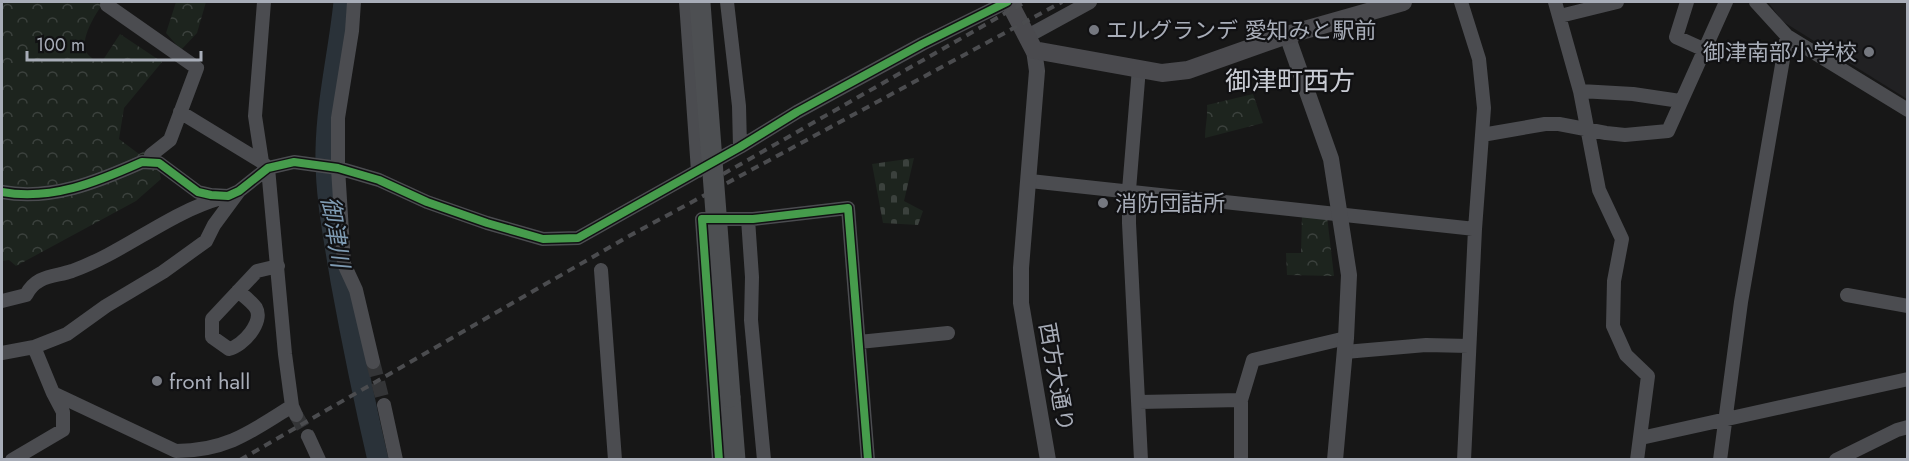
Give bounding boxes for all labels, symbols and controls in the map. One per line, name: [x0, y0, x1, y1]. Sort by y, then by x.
place label: エルグランデ 愛知みと駅前: [1106, 14, 1377, 46]
marker: エルグランデ 愛知みと駅前: [1087, 23, 1101, 37]
scale bar: [27, 24, 201, 62]
text: 100 m: [36, 32, 85, 58]
place label: 御津南部小学校: [1703, 36, 1857, 68]
marker: 御津南部小学校: [1862, 45, 1876, 59]
district label: 御津町西方: [1225, 62, 1355, 100]
place label: 消防団詰所: [1115, 187, 1225, 219]
water label: 御津川: [313, 194, 359, 273]
marker: 消防団詰所: [1096, 196, 1110, 210]
street label: 西方大通り: [1032, 320, 1082, 434]
place label: front hall: [169, 365, 250, 397]
marker: front hall: [150, 374, 164, 388]

